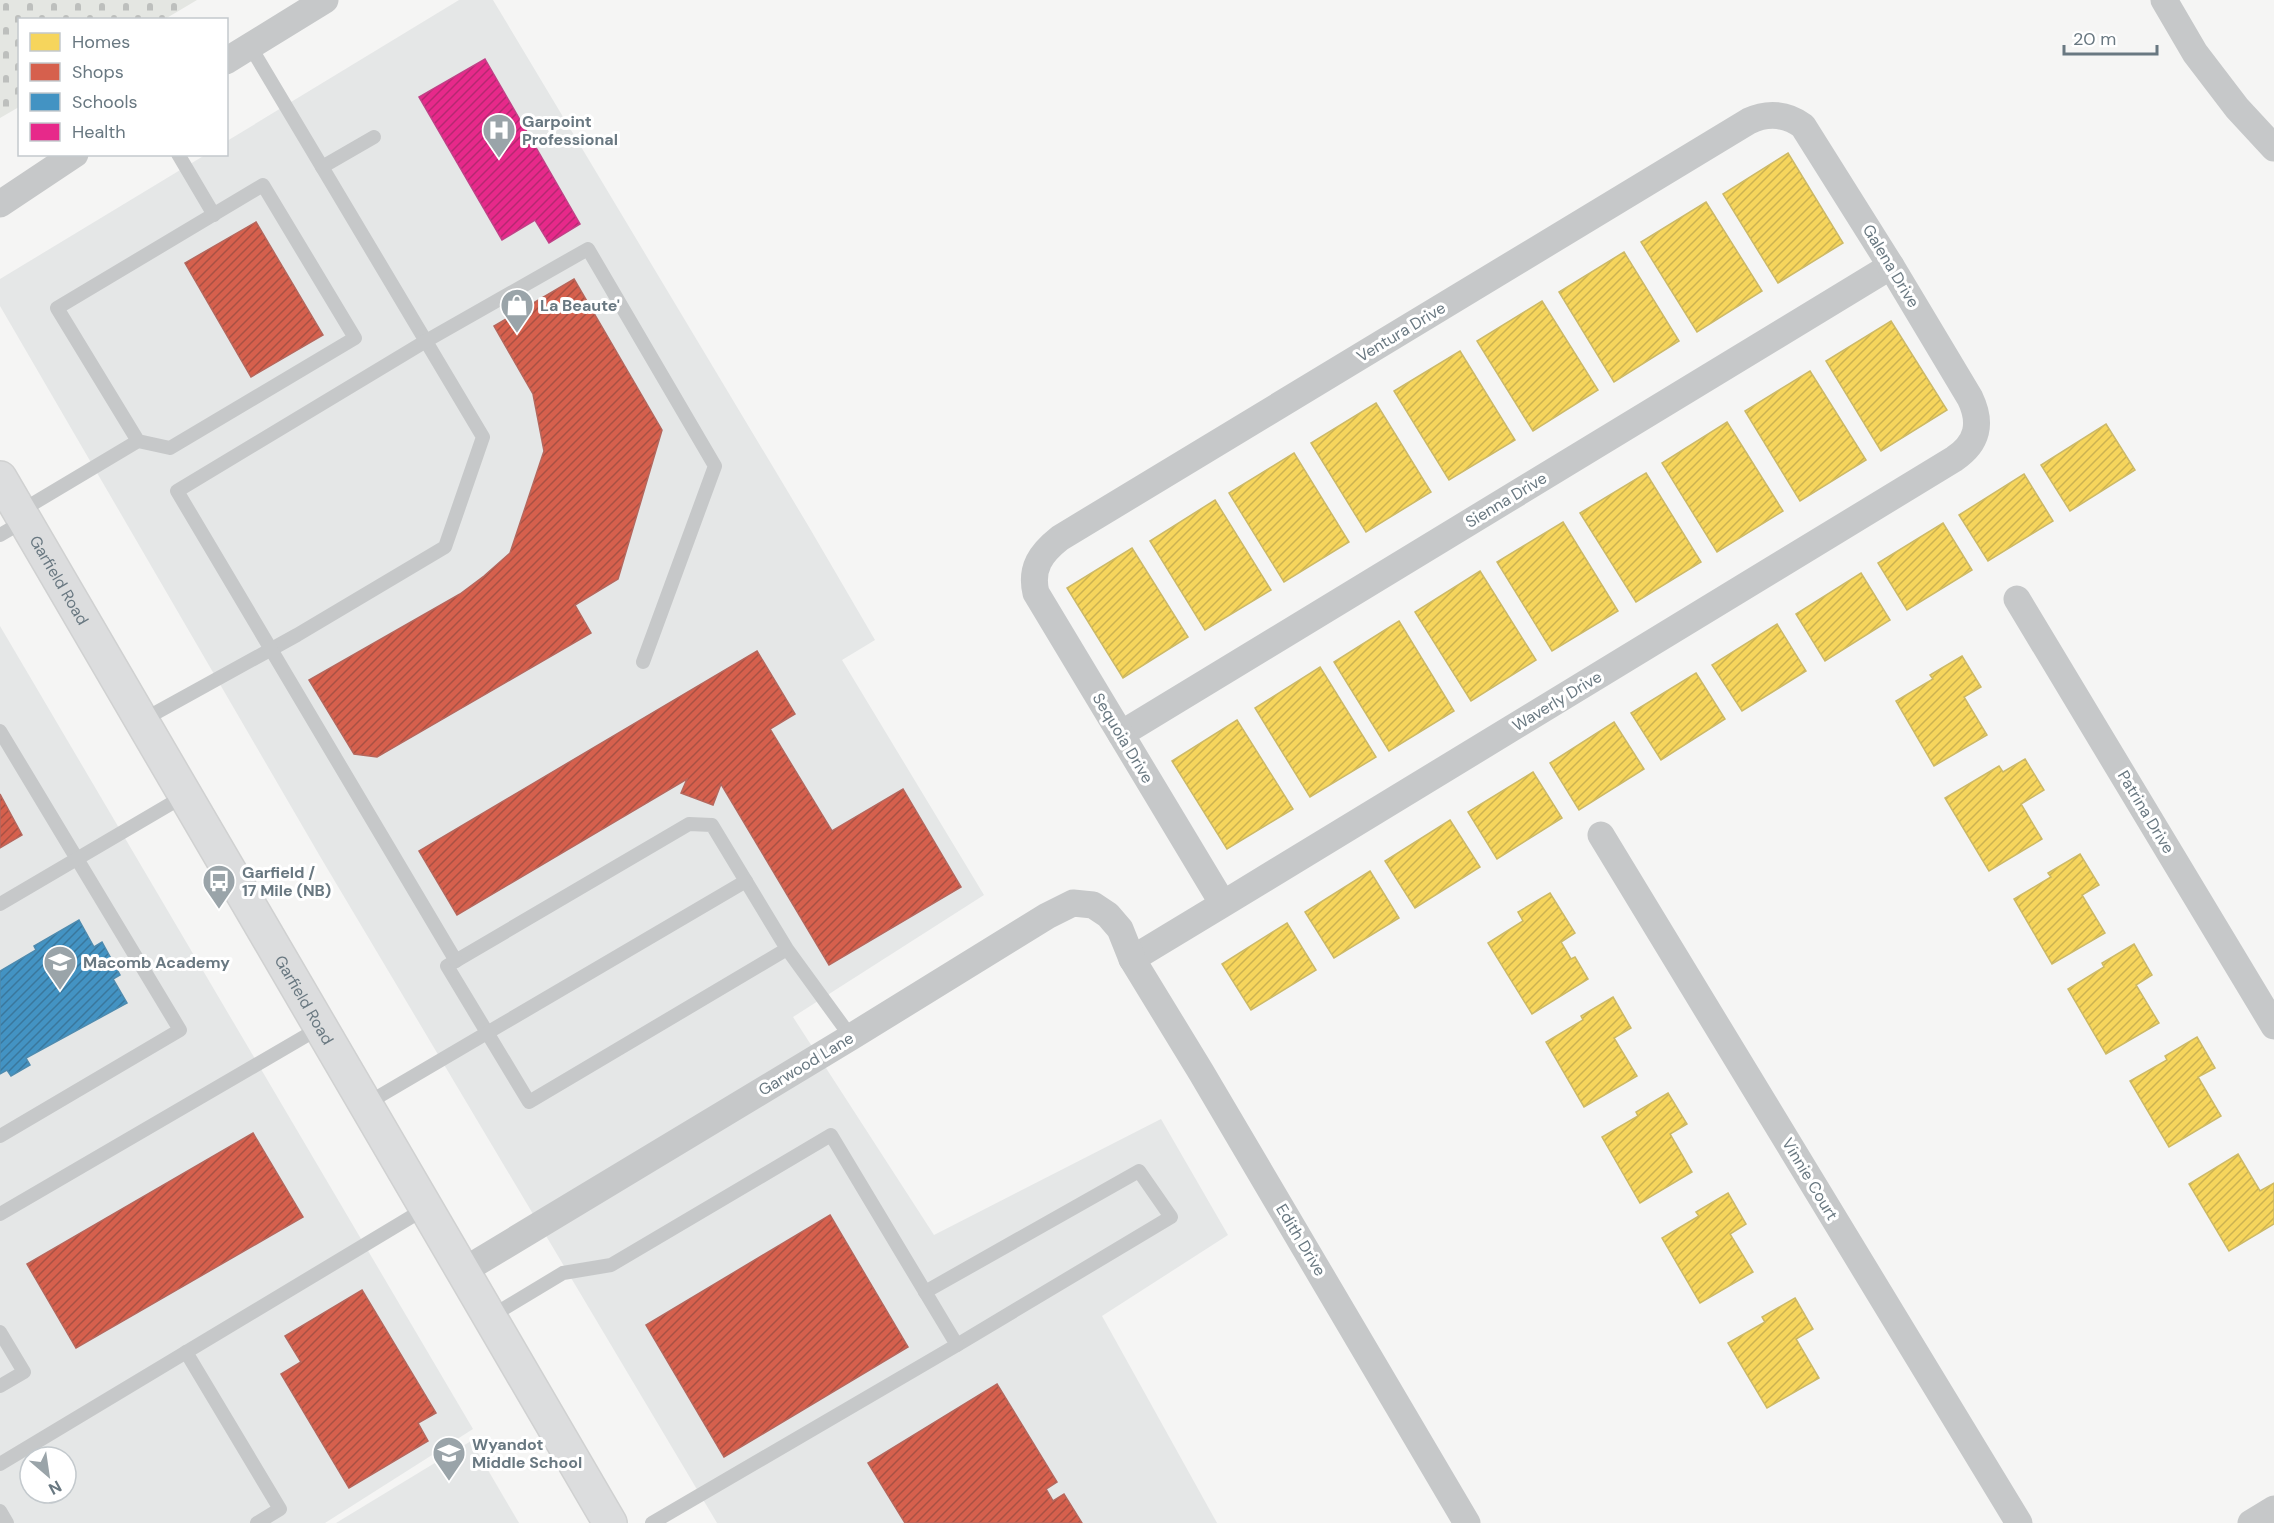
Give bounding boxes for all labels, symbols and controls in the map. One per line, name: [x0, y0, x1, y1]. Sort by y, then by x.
legend: [18, 18, 228, 156]
scale bar: [2064, 18, 2157, 56]
text: 20 m: [2073, 27, 2116, 51]
text: Homes: [72, 30, 130, 54]
text: Shops: [72, 60, 124, 84]
text: Schools: [72, 90, 137, 114]
place label: Garpoint Professional: [522, 111, 618, 150]
hospital icon: Garpoint Professional: [481, 112, 517, 159]
text: Health: [72, 120, 126, 144]
street label: Galena Drive: [1858, 221, 1924, 311]
shop icon: La Beaute': [499, 287, 535, 334]
place label: La Beaute': [540, 295, 620, 316]
street label: Ventura Drive: [1353, 297, 1449, 367]
street label: Sienna Drive: [1461, 467, 1551, 533]
street label: Garfield Road: [25, 531, 94, 628]
street label: Waverly Drive: [1508, 666, 1606, 736]
street label: Sequoia Drive: [1088, 689, 1158, 787]
street label: Patrina Drive: [2113, 767, 2179, 857]
place label: Garfield / 17 Mile (NB): [242, 862, 331, 901]
bus stop icon: Garfield / 17 Mile (NB): [201, 863, 237, 910]
school or university icon: Macomb Academy: [42, 944, 78, 991]
street label: Garfield Road: [270, 951, 339, 1048]
place label: Macomb Academy: [83, 952, 230, 973]
street label: Garwood Lane: [755, 1027, 857, 1101]
street label: Vinnie Court: [1777, 1134, 1843, 1224]
street label: Edith Drive: [1271, 1200, 1331, 1280]
place label: Wyandot Middle School: [472, 1434, 582, 1473]
school or university icon: Wyandot Middle School: [431, 1435, 467, 1482]
north arrow: [18, 1445, 78, 1505]
text: N: [45, 1476, 65, 1500]

